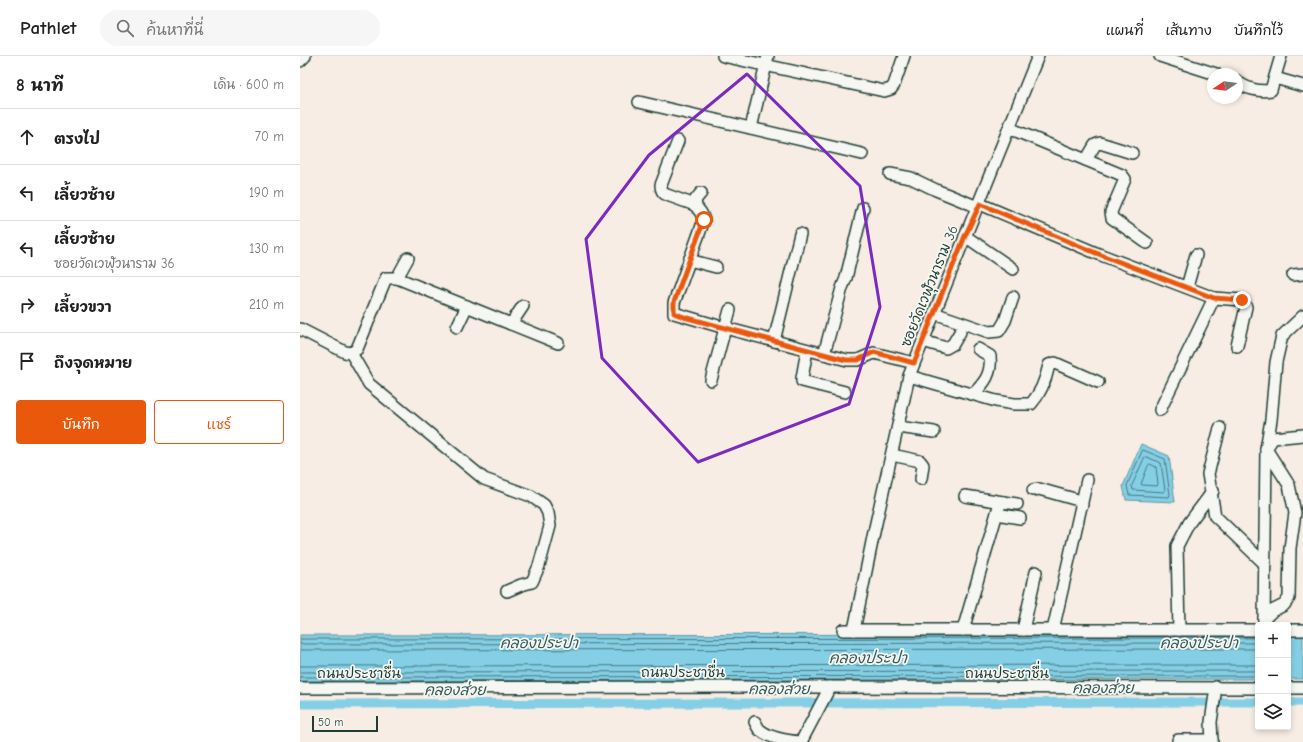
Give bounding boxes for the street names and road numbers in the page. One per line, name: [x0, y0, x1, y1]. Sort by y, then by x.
street label: ซอยวัดเวฬุวนาราม 36: [897, 223, 963, 350]
street label: ถนนประชาชื่น: [641, 659, 725, 681]
street label: ถนนประชาชื่น: [317, 660, 401, 682]
street label: ถนนประชาชื่น: [965, 660, 1049, 682]

